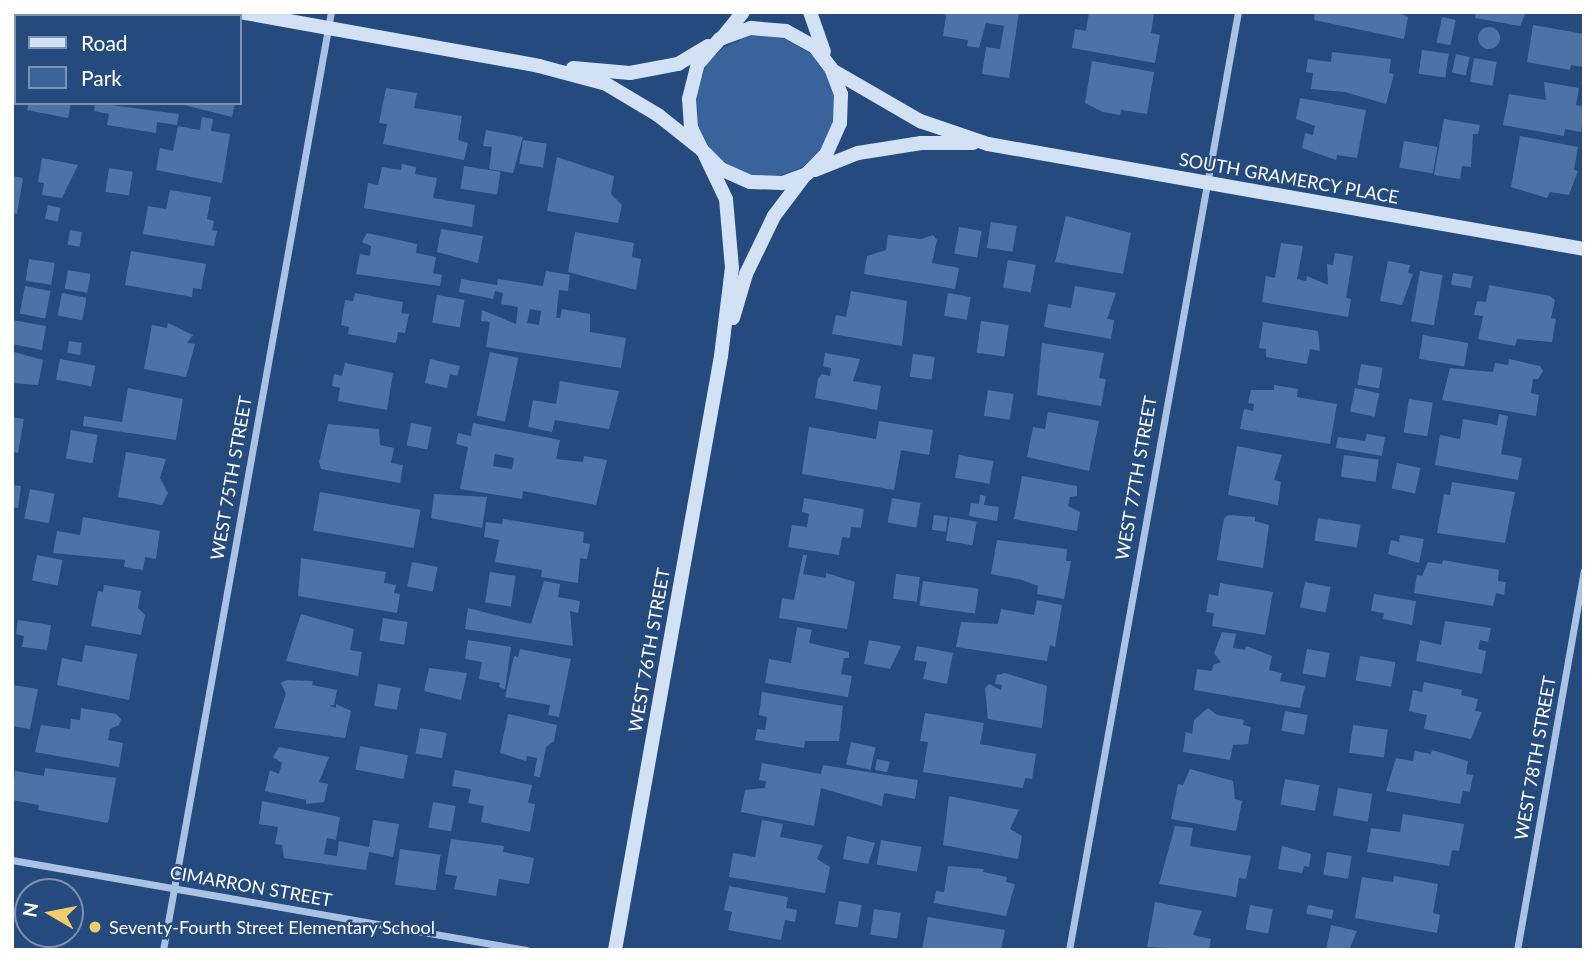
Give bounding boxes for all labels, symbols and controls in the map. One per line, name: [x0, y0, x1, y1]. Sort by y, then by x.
legend: [14, 14, 242, 105]
text: Road: [81, 30, 128, 55]
text: Park: [81, 65, 122, 90]
street label: SOUTH GRAMERCY PLACE: [1177, 148, 1401, 208]
street label: WEST 75TH STREET: [206, 394, 256, 562]
street label: WEST 77TH STREET: [1111, 394, 1161, 562]
street label: WEST 76TH STREET: [624, 566, 674, 734]
street label: WEST 78TH STREET: [1510, 674, 1560, 842]
street label: CIMARRON STREET: [168, 861, 334, 911]
north arrow: [14, 878, 84, 948]
text: N: [17, 900, 42, 919]
place label: Seventy-Fourth Street Elementary School: [109, 916, 435, 938]
marker: Seventy-Fourth Street Elementary School: [87, 919, 103, 935]

